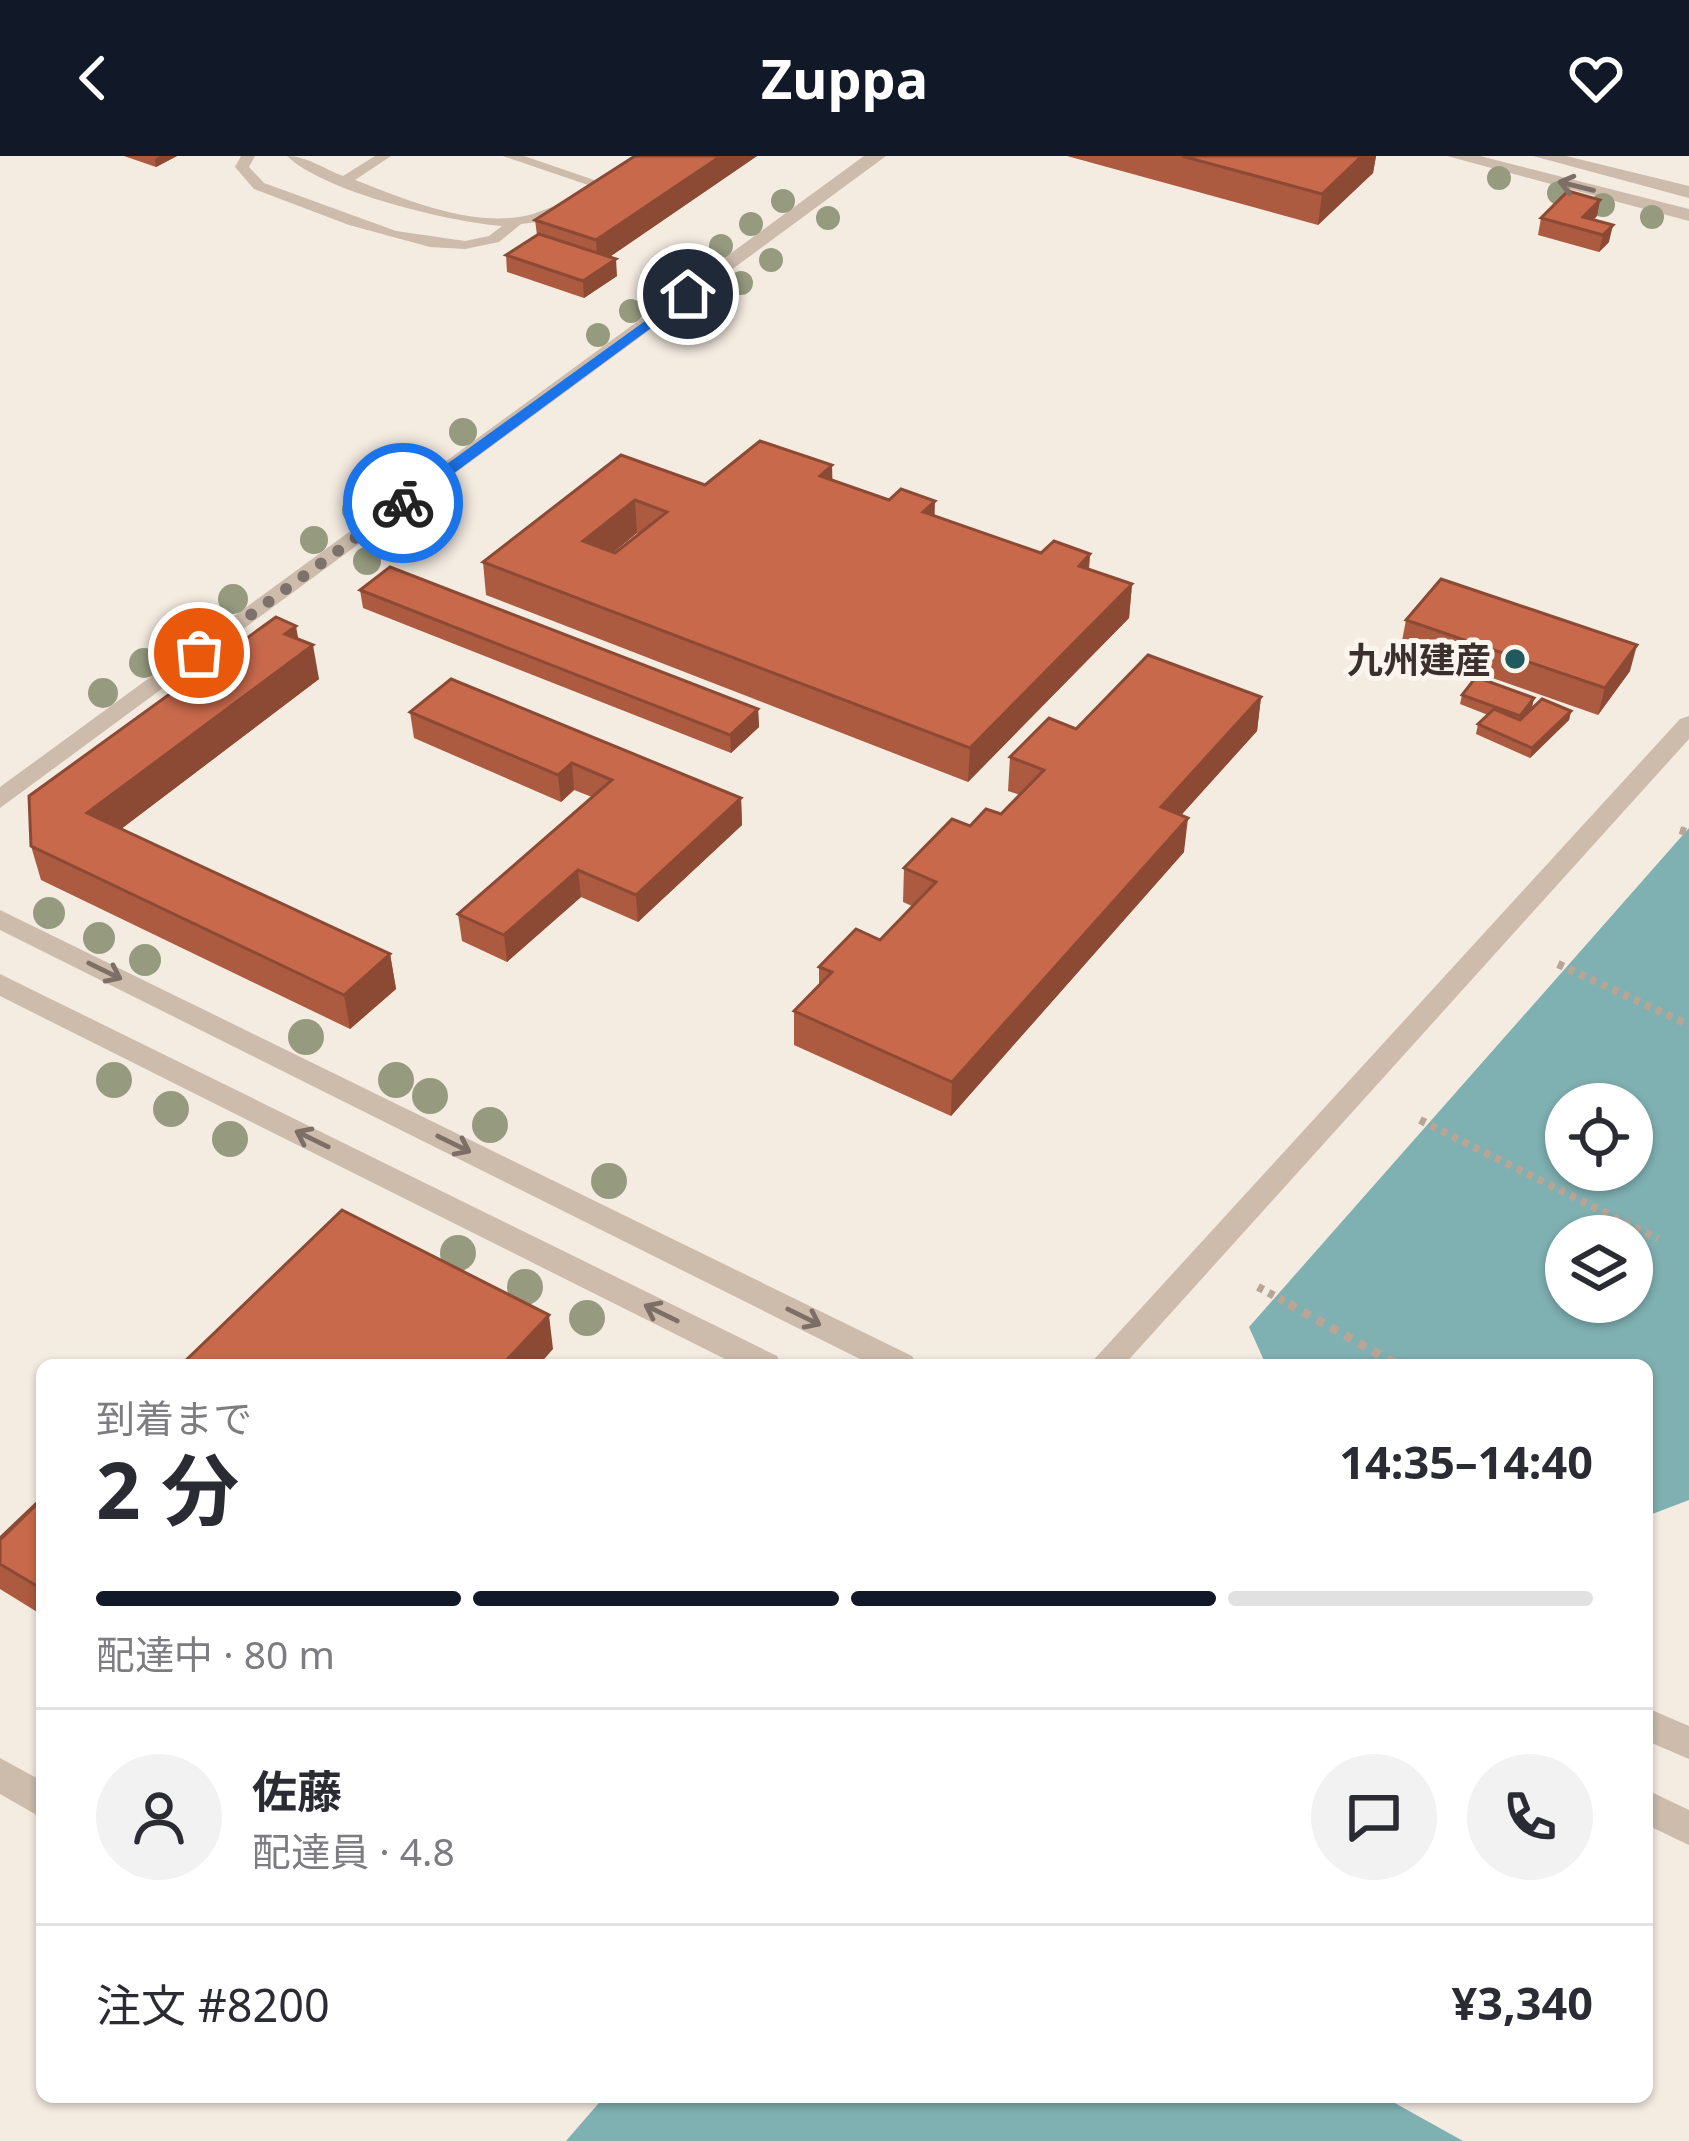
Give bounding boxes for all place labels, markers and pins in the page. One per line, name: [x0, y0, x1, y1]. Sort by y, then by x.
pin: [637, 243, 739, 345]
pin: [148, 602, 250, 704]
place label: 九州建産: [1347, 635, 1491, 684]
marker: 九州建産: [1502, 646, 1528, 672]

